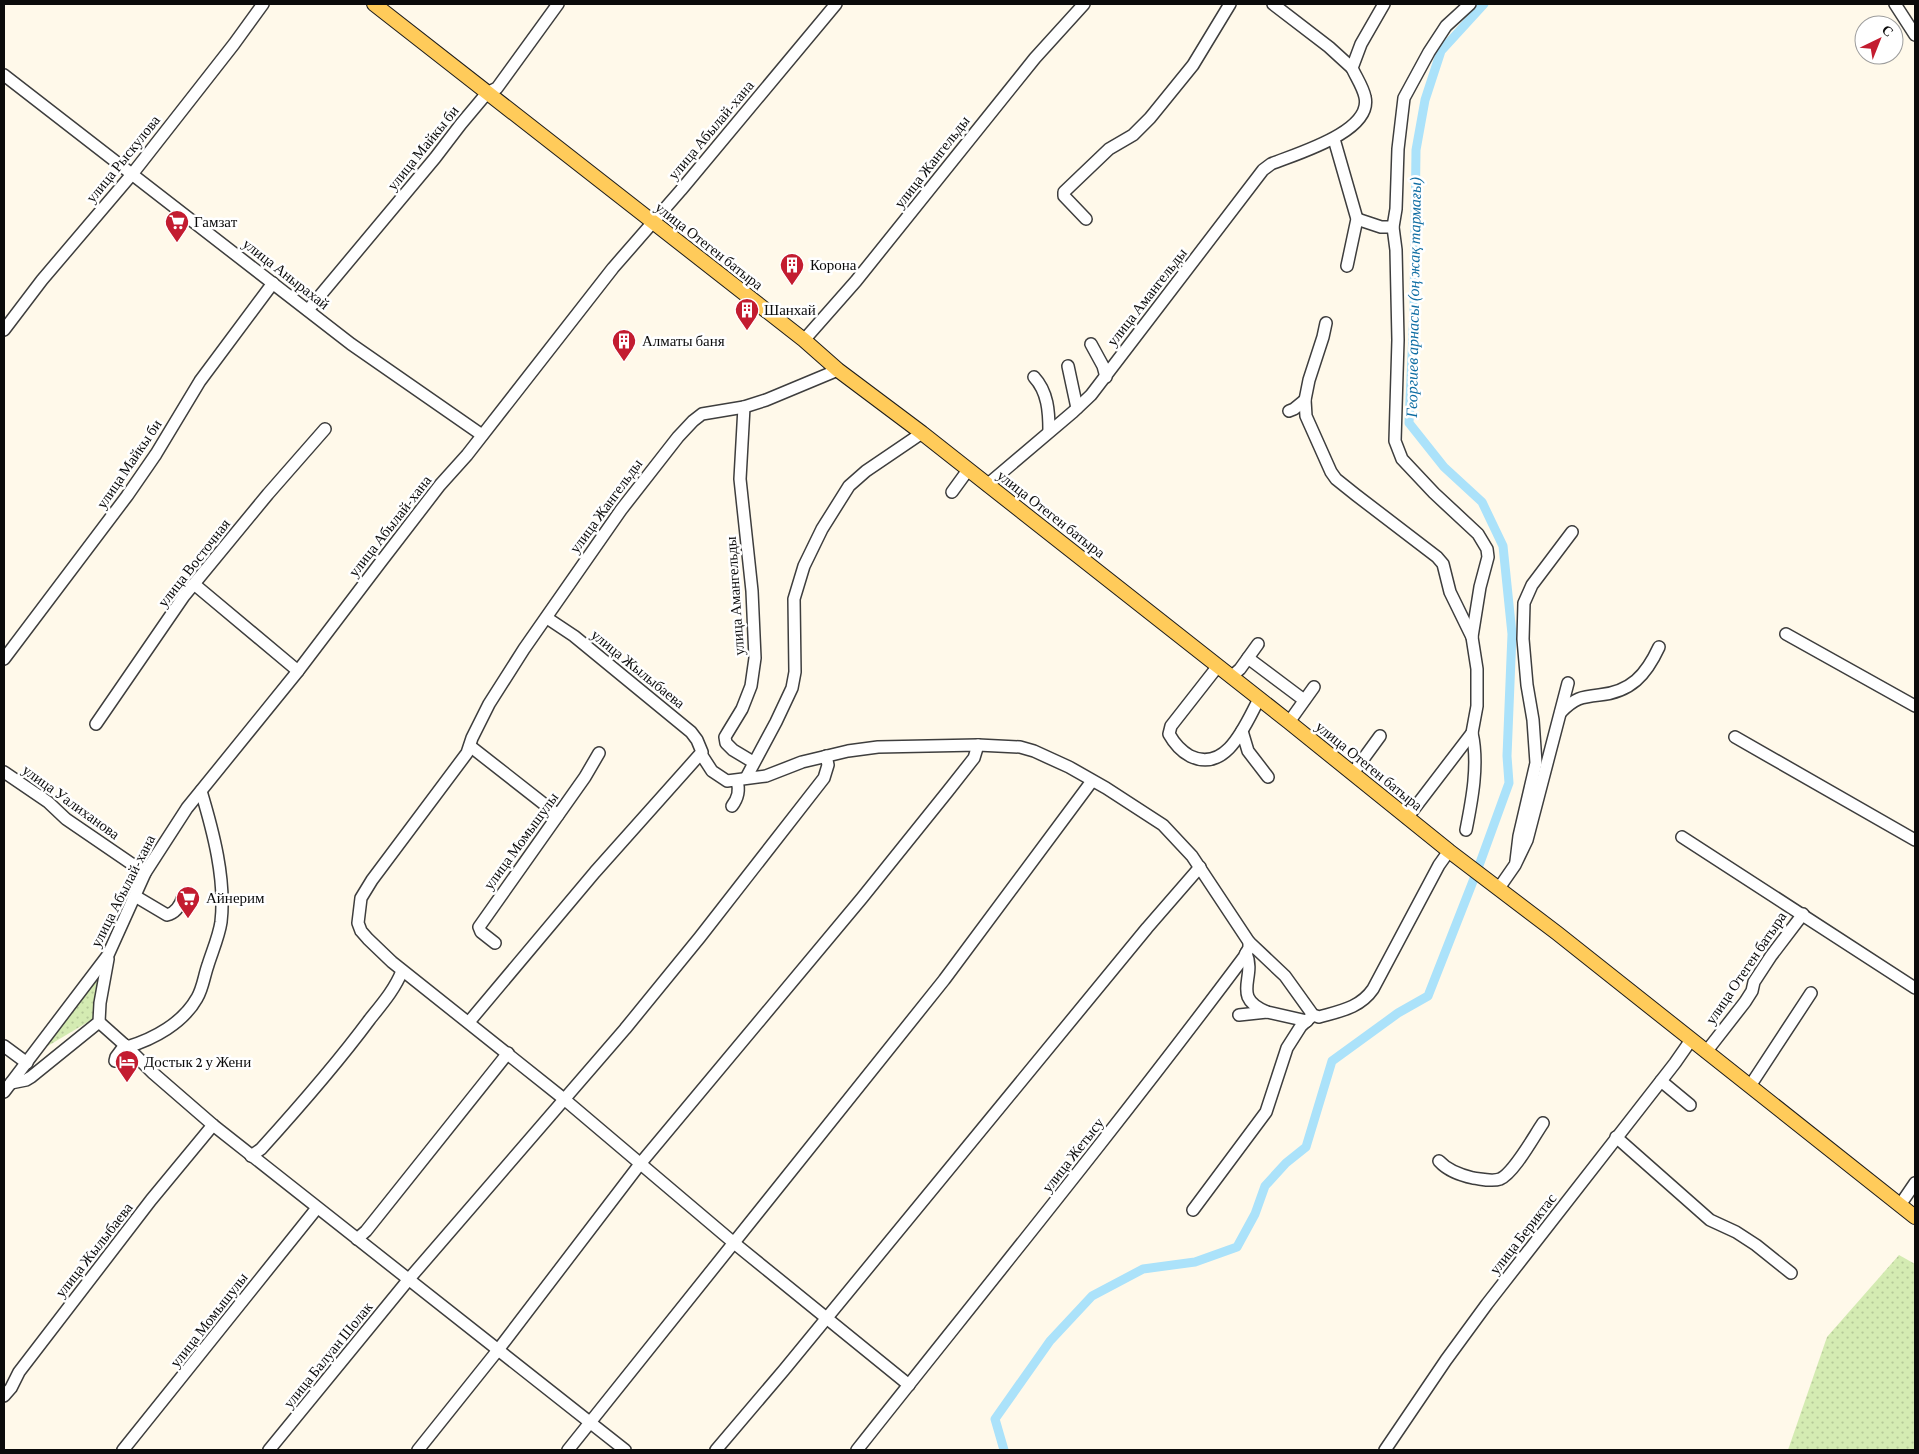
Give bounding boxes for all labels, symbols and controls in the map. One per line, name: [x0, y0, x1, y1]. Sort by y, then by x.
north arrow: [1854, 15, 1904, 65]
text: С: [1879, 21, 1897, 40]
street label: улица Абылай-хана: [665, 77, 757, 183]
street label: улица Майкы би: [384, 103, 462, 193]
street label: улица Рыскулова: [83, 112, 163, 206]
street label: улица Жангельды: [891, 113, 973, 211]
water label: Георгиев арнасы (оң жақ тармағы): [1403, 176, 1425, 419]
street label: улица Отеген батыра: [652, 199, 766, 293]
supermarket icon: Гамзат: [164, 209, 190, 243]
place label: Гамзат: [194, 214, 238, 230]
street label: улица Анырахай: [240, 235, 332, 313]
street label: улица Амангельды: [1104, 245, 1190, 349]
building icon: Корона: [779, 252, 805, 286]
place label: Корона: [810, 257, 857, 273]
building icon: Шанхай: [734, 297, 760, 331]
place label: Шанхай: [764, 302, 816, 318]
building icon: Алматы баня: [611, 328, 637, 362]
place label: Алматы баня: [642, 333, 725, 349]
street label: улица Майкы би: [93, 417, 165, 511]
street label: улица Жангельды: [567, 456, 645, 556]
street label: улица Отеген батыра: [994, 467, 1108, 561]
street label: улица Абылай-хана: [346, 472, 435, 580]
street label: улица Восточная: [155, 516, 233, 610]
street label: улица Амангельды: [723, 536, 747, 656]
street label: улица Жылыбаева: [588, 626, 688, 712]
street label: улица Отеген батыра: [1313, 718, 1426, 814]
street label: улица Уалиханова: [19, 761, 123, 843]
street label: улица Момышулы: [481, 790, 561, 892]
street label: улица Абылай-хана: [88, 832, 158, 950]
supermarket icon: Айнерим: [175, 885, 201, 919]
place label: Айнерим: [206, 890, 265, 906]
street label: улица Отеген батыра: [1702, 909, 1790, 1027]
hotel icon: Достык 2 у Жени: [114, 1049, 140, 1083]
place label: Достык 2 у Жени: [144, 1054, 251, 1070]
street label: улица Жетысу: [1039, 1114, 1107, 1195]
street label: улица Бериктас: [1487, 1190, 1560, 1277]
street label: улица Жылыбаева: [52, 1199, 136, 1300]
street label: улица Момышулы: [167, 1270, 251, 1370]
street label: улица Балуан Шолак: [280, 1298, 376, 1411]

